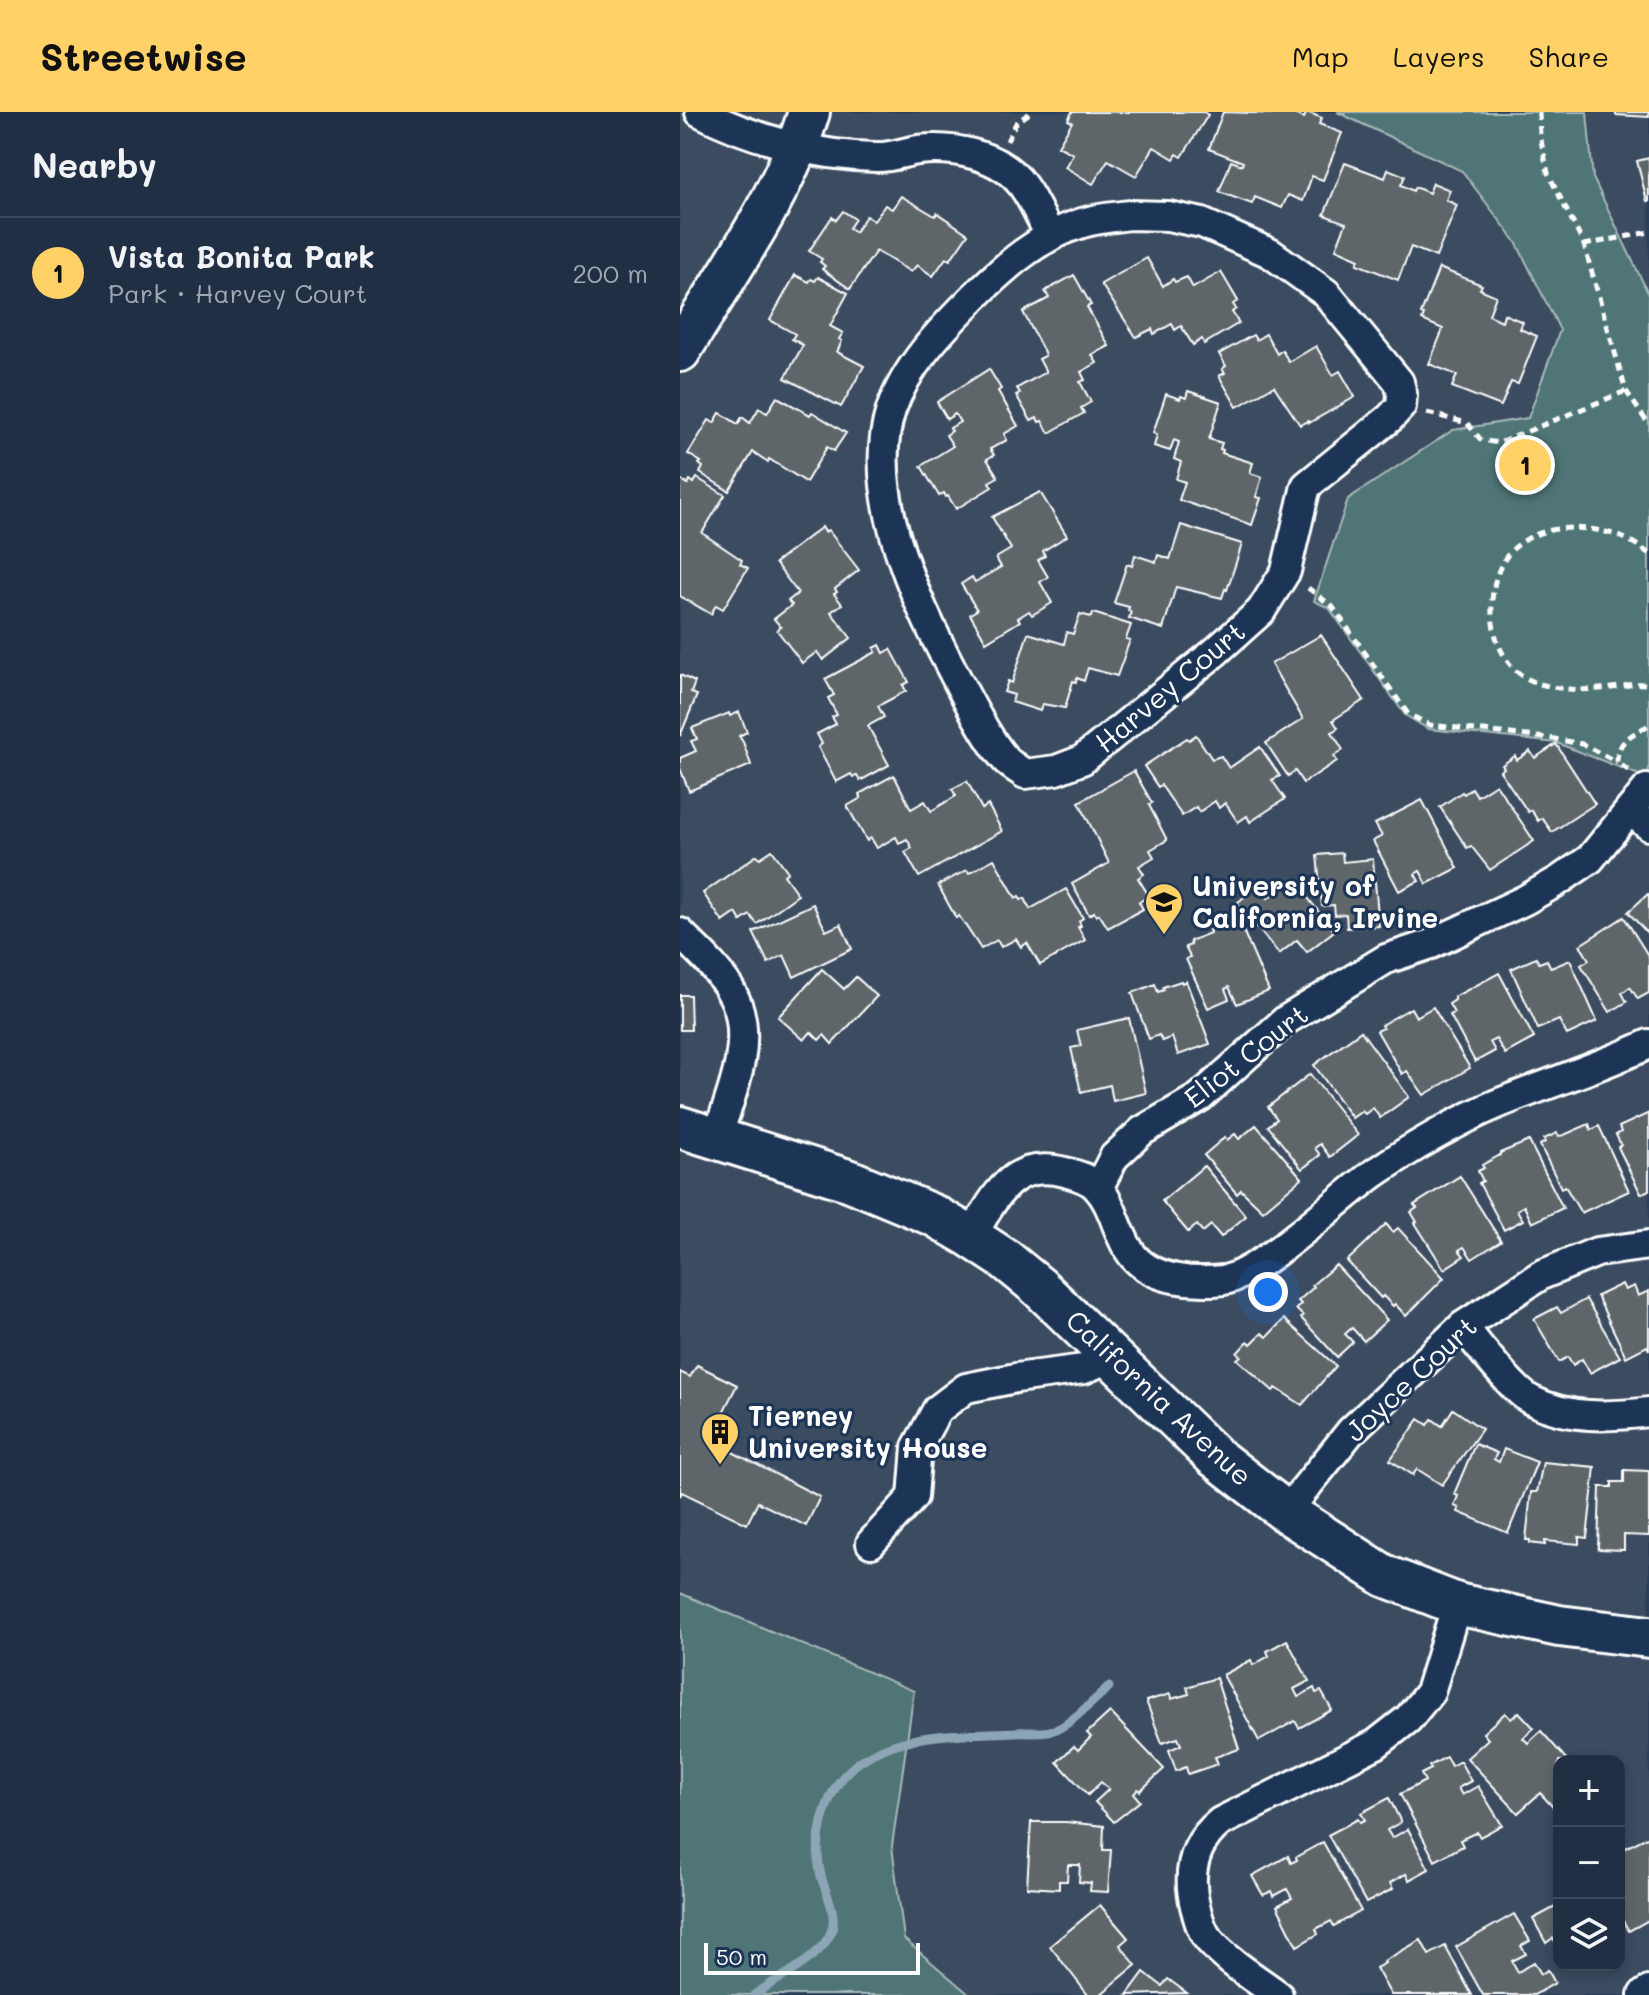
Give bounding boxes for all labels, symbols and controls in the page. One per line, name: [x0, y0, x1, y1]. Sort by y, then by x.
text: Streetwise: [40, 31, 247, 81]
text: Map: [1292, 38, 1349, 74]
text: Layers: [1393, 38, 1485, 74]
text: Share: [1529, 38, 1609, 74]
text: Nearby: [32, 142, 157, 187]
text: Vista Bonita Park: [108, 236, 375, 276]
text: 1: [52, 256, 64, 290]
text: 200 m: [572, 256, 648, 290]
text: Park · Harvey Court: [108, 276, 367, 310]
pin: 1: [1499, 435, 1551, 495]
street label: Harvey Court: [1087, 613, 1252, 760]
place label: University of California, Irvine: [1192, 867, 1438, 935]
school or university icon: University of California, Irvine: [1143, 881, 1185, 936]
street label: Eliot Court: [1176, 996, 1315, 1115]
your location: [1248, 1272, 1288, 1312]
street label: California Avenue: [1059, 1302, 1260, 1493]
street label: Joyce Court: [1337, 1308, 1484, 1449]
place label: Tierney University House: [748, 1397, 987, 1466]
building icon: Tierney University House: [699, 1411, 741, 1466]
map controls: [1553, 1755, 1625, 1971]
button: +: [1553, 1755, 1625, 1827]
button: −: [1553, 1827, 1625, 1899]
button: layers: [1553, 1899, 1625, 1971]
scale bar: [704, 1939, 920, 1975]
text: 50 m: [716, 1942, 767, 1971]

